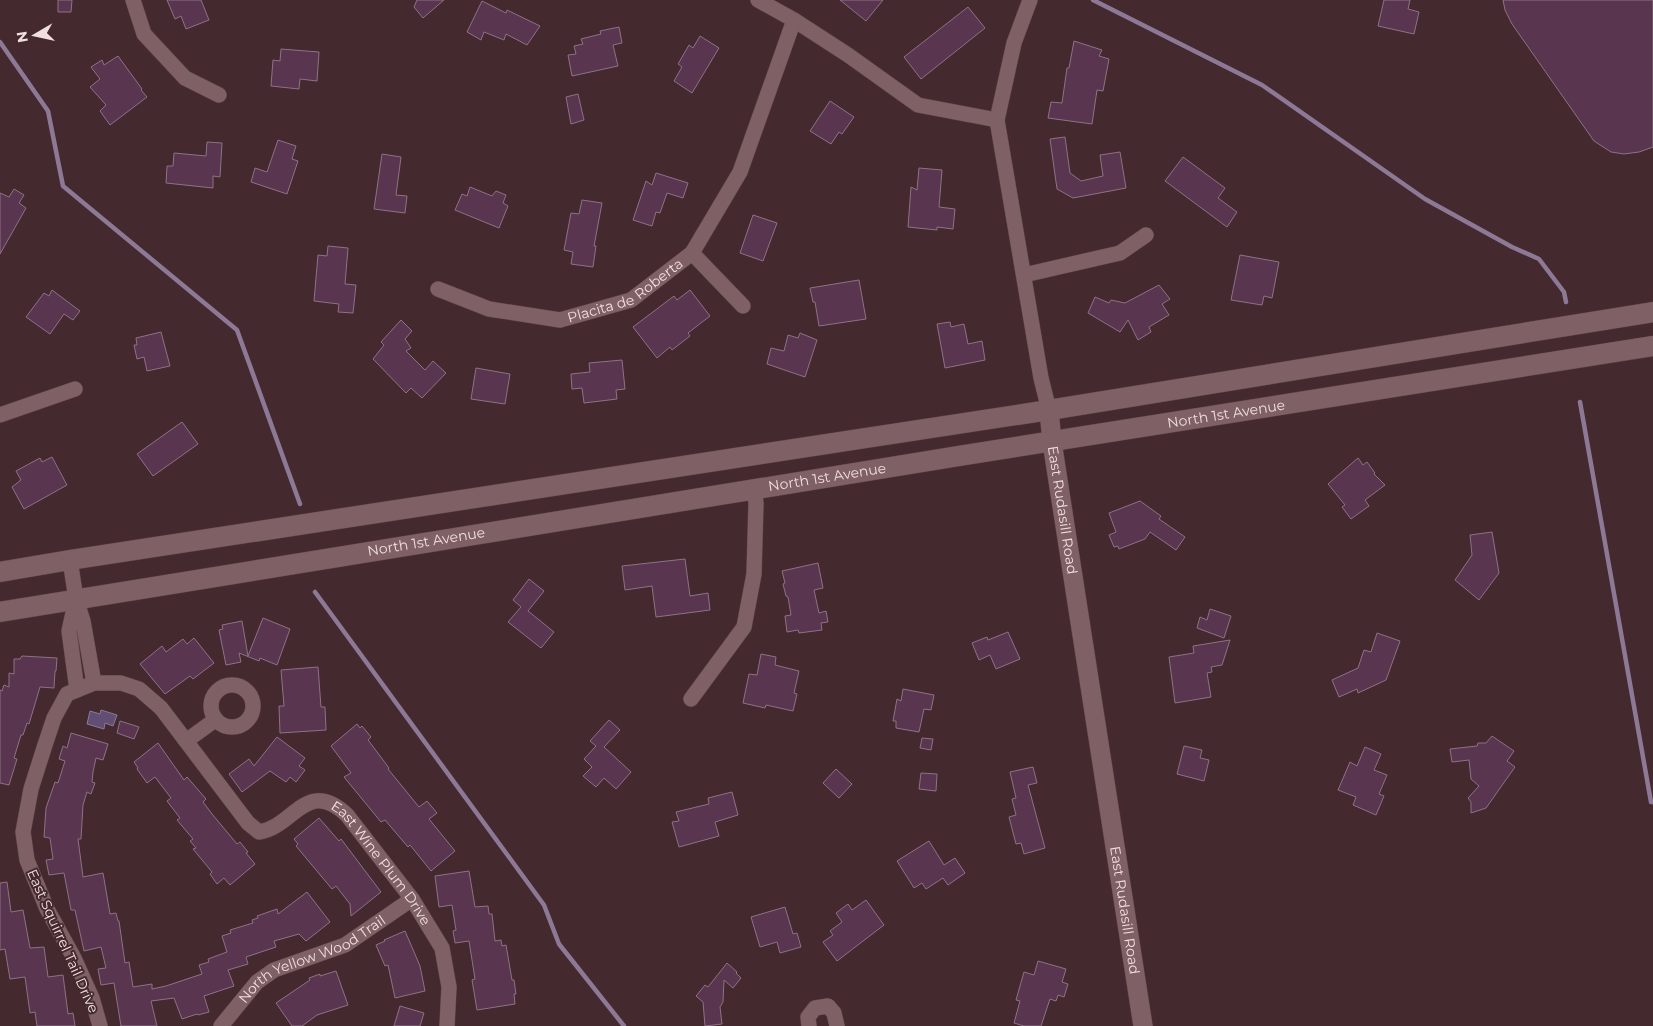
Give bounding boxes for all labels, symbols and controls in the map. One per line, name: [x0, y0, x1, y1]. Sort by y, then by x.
north arrow: [10, 10, 60, 60]
text: N: [12, 30, 32, 44]
street label: Placita de Roberta: [565, 254, 686, 327]
street label: North 1st Avenue: [1166, 396, 1286, 432]
street label: East Rudasill Road: [1044, 445, 1081, 575]
street label: North 1st Avenue: [767, 459, 887, 495]
street label: North 1st Avenue: [366, 523, 486, 560]
street label: East Wine Plum Drive: [328, 797, 435, 929]
street label: East Rudasill Road: [1106, 845, 1144, 976]
street label: East Squirrel Tail Drive: [23, 866, 103, 1016]
street label: North Yellow Wood Trail: [234, 911, 389, 1007]

